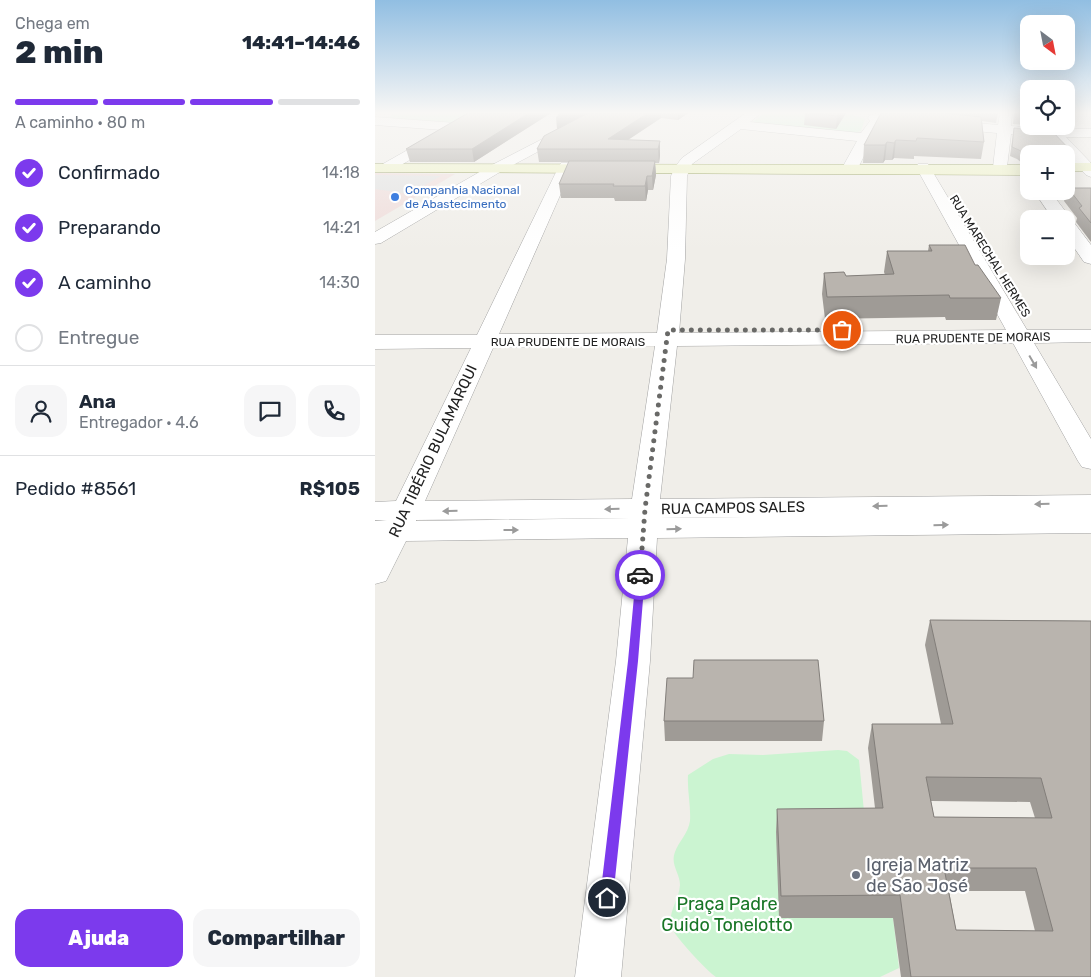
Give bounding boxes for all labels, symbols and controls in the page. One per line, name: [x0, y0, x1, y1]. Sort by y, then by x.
text: Chega em: [15, 14, 90, 33]
north arrow: [1020, 15, 1075, 70]
map controls: [1020, 15, 1075, 265]
text: 14:41–14:46: [242, 31, 360, 54]
text: 2 min: [15, 33, 104, 71]
button: locate: [1020, 80, 1075, 135]
text: A caminho · 80 m: [15, 113, 145, 132]
button: +: [1020, 145, 1075, 200]
icon: check: [15, 159, 43, 187]
text: Confirmado: [58, 161, 160, 184]
text: 14:18: [322, 163, 360, 182]
place label: Companhia Nacional de Abastecimento: [405, 183, 520, 211]
marker: Companhia Nacional de Abastecimento: [389, 191, 401, 203]
street label: RUA MARECHAL HERMES: [947, 192, 1033, 320]
button: −: [1020, 210, 1075, 265]
icon: check: [15, 214, 43, 242]
text: Preparando: [58, 216, 161, 239]
text: 14:21: [323, 218, 360, 237]
icon: check: [15, 269, 43, 297]
text: A caminho: [58, 271, 151, 294]
text: 14:30: [319, 273, 360, 292]
pin: [821, 309, 863, 351]
icon: bag: [828, 316, 856, 344]
text: Entregue: [58, 326, 139, 349]
street label: RUA PRUDENTE DE MORAIS: [896, 330, 1050, 346]
street label: RUA PRUDENTE DE MORAIS: [491, 335, 645, 349]
one-way arrow: [1029, 355, 1038, 368]
street label: RUA TIBÉRIO BULAMARQUI: [385, 362, 481, 540]
button: person: [15, 385, 67, 437]
button: chat: [244, 385, 296, 437]
button: phone: [308, 385, 360, 437]
text: Ana: [79, 390, 116, 413]
text: Entregador · 4.6: [79, 413, 199, 432]
text: Pedido #8561: [15, 477, 136, 500]
text: R$105: [300, 477, 360, 500]
street label: RUA CAMPOS SALES: [661, 498, 805, 518]
one-way arrow: [1034, 500, 1050, 508]
one-way arrow: [872, 502, 888, 510]
one-way arrow: [604, 505, 620, 513]
one-way arrow: [442, 507, 458, 515]
one-way arrow: [933, 521, 949, 529]
one-way arrow: [666, 525, 682, 533]
one-way arrow: [503, 526, 519, 534]
courier: [615, 550, 665, 600]
icon: car: [626, 561, 654, 589]
place label: Igreja Matriz de São José: [866, 854, 969, 897]
marker: Igreja Matriz de São José: [850, 869, 862, 881]
pin: [586, 877, 628, 919]
icon: home: [593, 884, 621, 912]
park label: Praça Padre Guido Tonelotto: [661, 893, 793, 936]
button: Ajuda: [15, 909, 183, 967]
button: Compartilhar: [193, 909, 360, 967]

